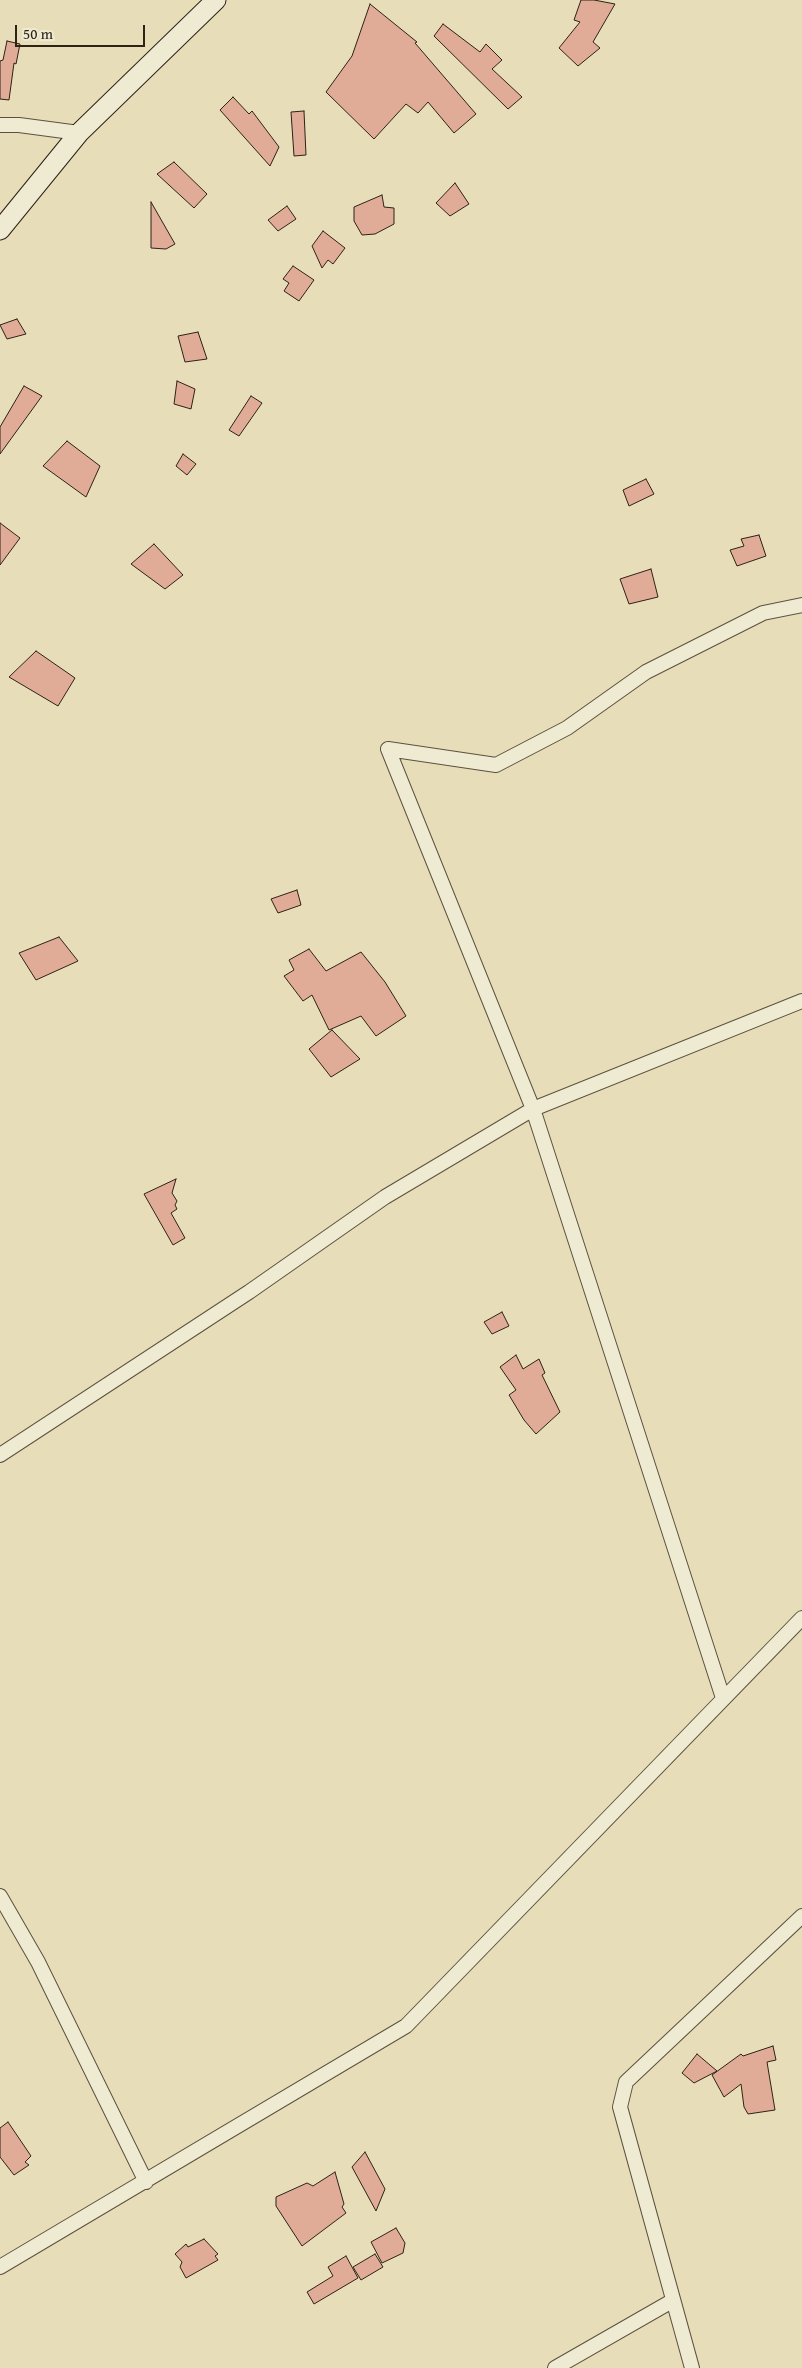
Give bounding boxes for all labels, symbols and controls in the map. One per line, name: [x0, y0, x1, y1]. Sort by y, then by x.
scale bar: [18, 15, 148, 47]
text: 50 m: [23, 23, 53, 44]

